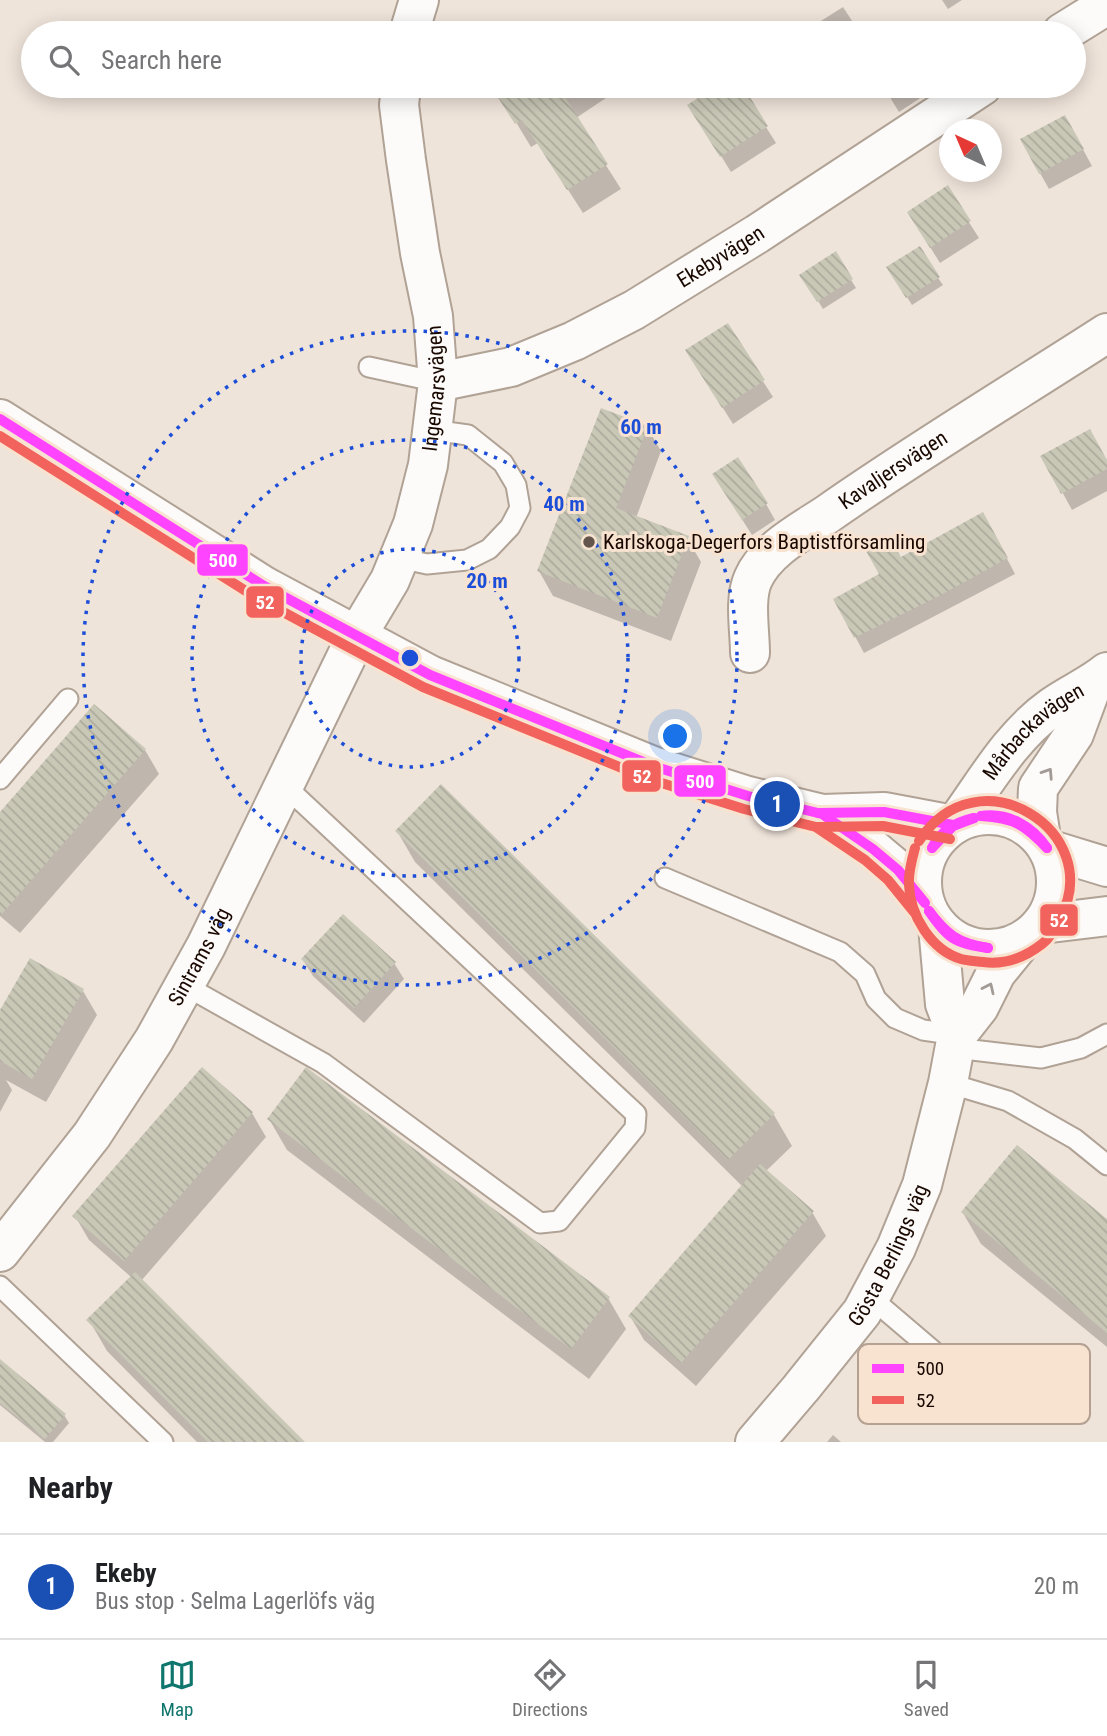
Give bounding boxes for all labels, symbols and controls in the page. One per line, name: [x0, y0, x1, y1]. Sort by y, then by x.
search box: [21, 21, 1086, 98]
icon: search: [45, 41, 83, 79]
text: Search here: [101, 45, 222, 75]
north arrow: [939, 119, 1002, 182]
street label: Ekebyvägen: [673, 221, 769, 292]
street label: Ingemarsvägen: [418, 324, 450, 453]
text: 60 m: [620, 415, 662, 439]
street label: Kavaljersvägen: [834, 426, 952, 514]
text: 40 m: [543, 492, 585, 516]
place label: Karlskoga-Degerfors Baptistförsamling: [603, 530, 925, 554]
marker: Karlskoga-Degerfors Baptistförsamling: [581, 534, 597, 550]
line badge: 500: [196, 543, 249, 577]
text: 500: [209, 549, 237, 572]
text: 20 m: [466, 569, 508, 593]
line badge: 52: [245, 585, 285, 619]
text: 52: [255, 591, 275, 614]
centre of rings: [398, 646, 422, 670]
street label: Mårbackavägen: [978, 678, 1088, 784]
your location: [658, 719, 692, 753]
line badge: 52: [621, 759, 662, 793]
line badge: 500: [673, 764, 727, 798]
text: 52: [632, 765, 652, 788]
one-way arrow: [1040, 768, 1053, 781]
text: 500: [686, 770, 714, 793]
pin: 1: [754, 778, 800, 830]
line badge: 52: [1039, 903, 1079, 937]
street label: Sintrams väg: [163, 904, 235, 1010]
text: 52: [1049, 909, 1069, 932]
one-way arrow: [981, 982, 995, 995]
street label: Gösta Berlings väg: [843, 1181, 933, 1331]
legend: [858, 1344, 1090, 1424]
text: 500: [916, 1357, 944, 1380]
text: 52: [916, 1389, 935, 1412]
text: Nearby: [28, 1470, 113, 1505]
text: Ekeby: [95, 1558, 157, 1588]
text: 1: [45, 1573, 57, 1600]
text: 20 m: [1034, 1573, 1079, 1600]
text: Bus stop · Selma Lagerlöfs väg: [95, 1588, 375, 1615]
tab: Map: [158, 1656, 196, 1721]
tab: Directions: [512, 1656, 588, 1721]
tab: Saved: [904, 1656, 949, 1721]

